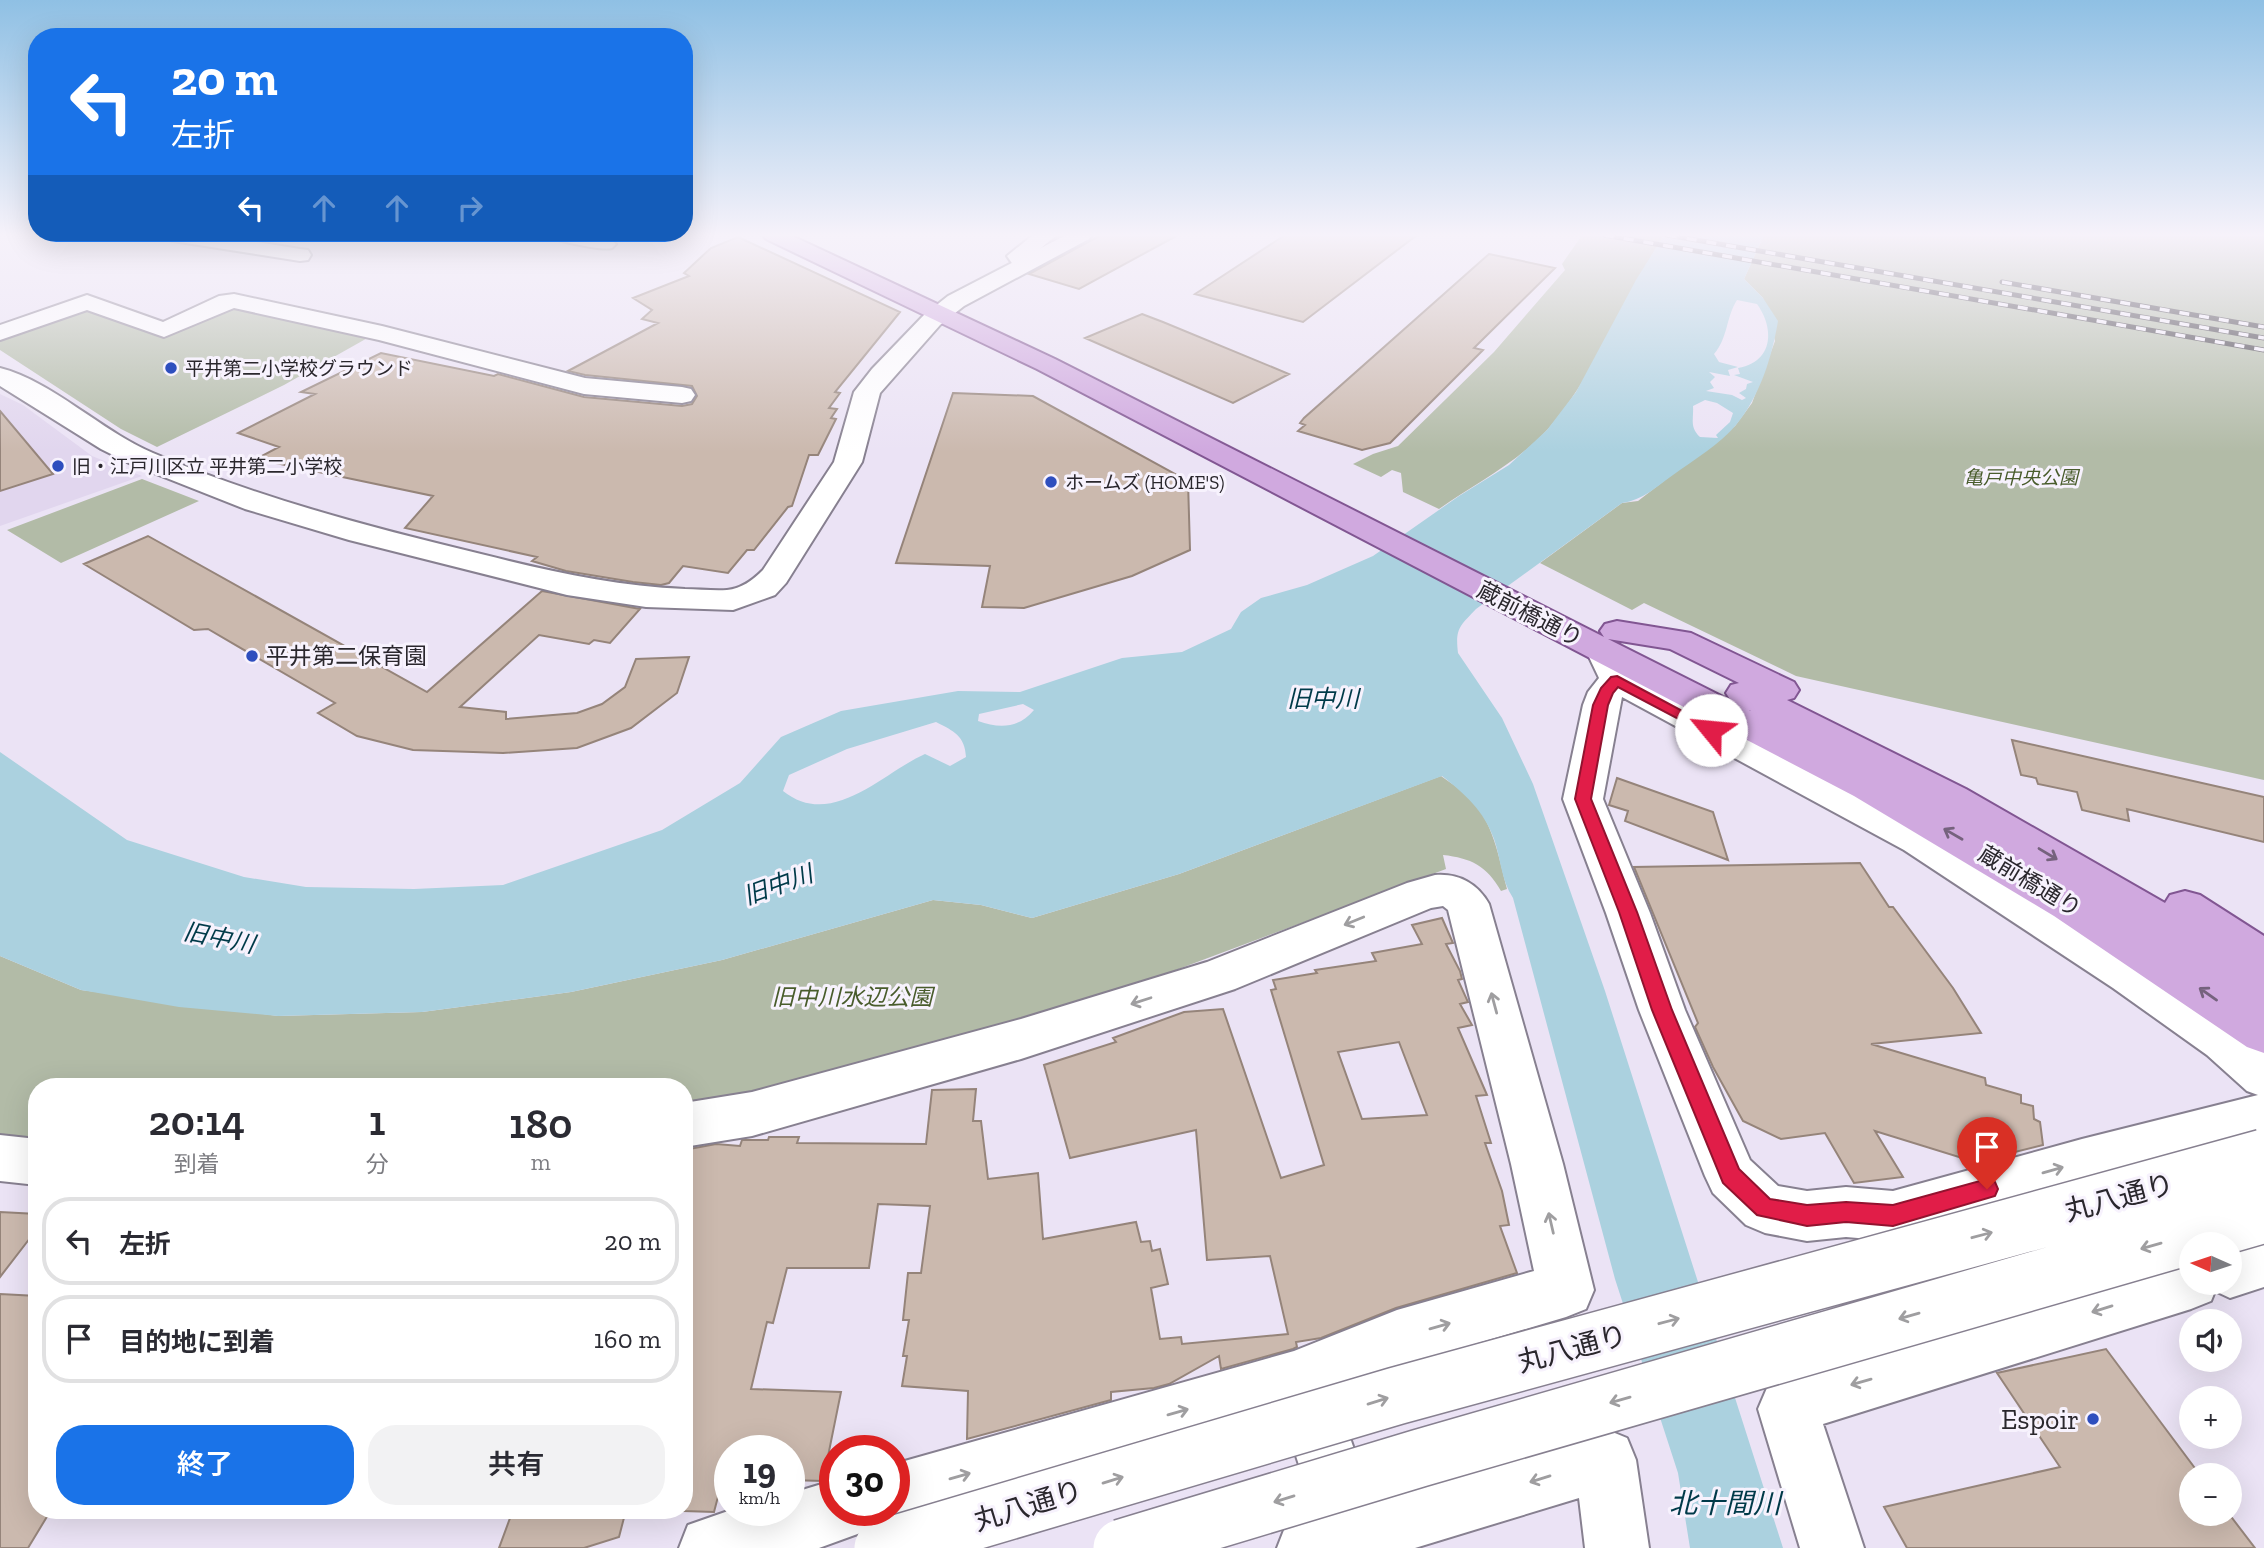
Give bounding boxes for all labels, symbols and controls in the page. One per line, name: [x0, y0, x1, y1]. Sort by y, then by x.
text: 20 m: [171, 49, 278, 108]
icon: left: [56, 56, 147, 147]
text: 左折: [171, 116, 235, 154]
icon: left: [232, 189, 270, 227]
icon: ahead: [305, 189, 343, 227]
icon: ahead: [378, 189, 416, 227]
icon: right: [451, 189, 489, 227]
place label: 平井第二小学校グラウンド: [185, 357, 413, 380]
marker: 平井第二小学校グラウンド: [163, 360, 179, 376]
place label: 旧・江戸川区立 平井第二小学校: [72, 455, 342, 478]
marker: 旧・江戸川区立 平井第二小学校: [50, 458, 66, 474]
park label: 亀戸中央公園: [1964, 466, 2081, 489]
place label: ホームズ (HOME'S): [1065, 471, 1225, 494]
marker: ホームズ (HOME'S): [1043, 474, 1059, 490]
street label: 蔵前橋通り: [1472, 575, 1588, 653]
place label: 平井第二保育園: [266, 642, 427, 670]
marker: 平井第二保育園: [244, 648, 260, 664]
water label: 旧中川: [1287, 684, 1362, 713]
position arrow: [1674, 693, 1748, 767]
one-way arrow: [1944, 827, 1964, 841]
street label: 蔵前橋通り: [1974, 839, 2086, 923]
one-way arrow: [2038, 847, 2058, 861]
water label: 旧中川: [739, 858, 819, 910]
water label: 旧中川: [181, 916, 260, 959]
one-way arrow: [1344, 916, 1365, 929]
park label: 旧中川水辺公園: [772, 983, 936, 1011]
one-way arrow: [2199, 987, 2218, 1001]
one-way arrow: [1487, 992, 1500, 1015]
one-way arrow: [1130, 995, 1152, 1008]
text: 20:14: [148, 1095, 245, 1146]
text: 1: [369, 1095, 385, 1146]
text: 180: [509, 1098, 572, 1149]
pin: [1957, 1117, 2017, 1189]
icon: arrive: [1968, 1128, 2006, 1166]
text: m: [531, 1148, 551, 1176]
text: 到着: [174, 1150, 220, 1178]
text: 分: [366, 1150, 389, 1178]
one-way arrow: [2042, 1163, 2064, 1176]
street label: 丸八通り: [2061, 1167, 2177, 1228]
one-way arrow: [1543, 1212, 1557, 1235]
icon: left: [60, 1222, 98, 1260]
text: 20 m: [604, 1225, 661, 1257]
text: 左折: [119, 1228, 171, 1260]
one-way arrow: [1971, 1228, 1993, 1241]
north arrow: [2179, 1232, 2242, 1295]
map controls: [2179, 1232, 2242, 1526]
one-way arrow: [2141, 1241, 2163, 1254]
one-way arrow: [2091, 1303, 2113, 1316]
button: sound: [2179, 1309, 2242, 1372]
one-way arrow: [1899, 1311, 1921, 1324]
one-way arrow: [1657, 1314, 1679, 1327]
street label: 丸八通り: [1514, 1318, 1630, 1379]
one-way arrow: [1429, 1319, 1451, 1332]
icon: arrive: [60, 1320, 98, 1358]
text: 160 m: [594, 1323, 661, 1355]
text: 目的地に到着: [119, 1326, 275, 1358]
one-way arrow: [1850, 1377, 1872, 1390]
button: +: [2179, 1386, 2242, 1449]
one-way arrow: [1367, 1394, 1389, 1407]
one-way arrow: [1609, 1394, 1632, 1407]
place label: Espoir: [2001, 1403, 2079, 1436]
one-way arrow: [1167, 1405, 1189, 1418]
marker: Espoir: [2085, 1411, 2101, 1427]
button: 終了: [56, 1425, 354, 1505]
button: 共有: [368, 1425, 665, 1505]
speed limit sign: 30: [819, 1435, 910, 1526]
text: 19: [743, 1450, 776, 1492]
button: −: [2179, 1463, 2242, 1526]
one-way arrow: [949, 1468, 971, 1481]
one-way arrow: [1102, 1472, 1124, 1485]
street label: 丸八通り: [970, 1473, 1087, 1538]
one-way arrow: [1529, 1474, 1551, 1487]
text: km/h: [739, 1487, 780, 1509]
water label: 北十間川: [1669, 1487, 1784, 1520]
one-way arrow: [1274, 1493, 1296, 1506]

